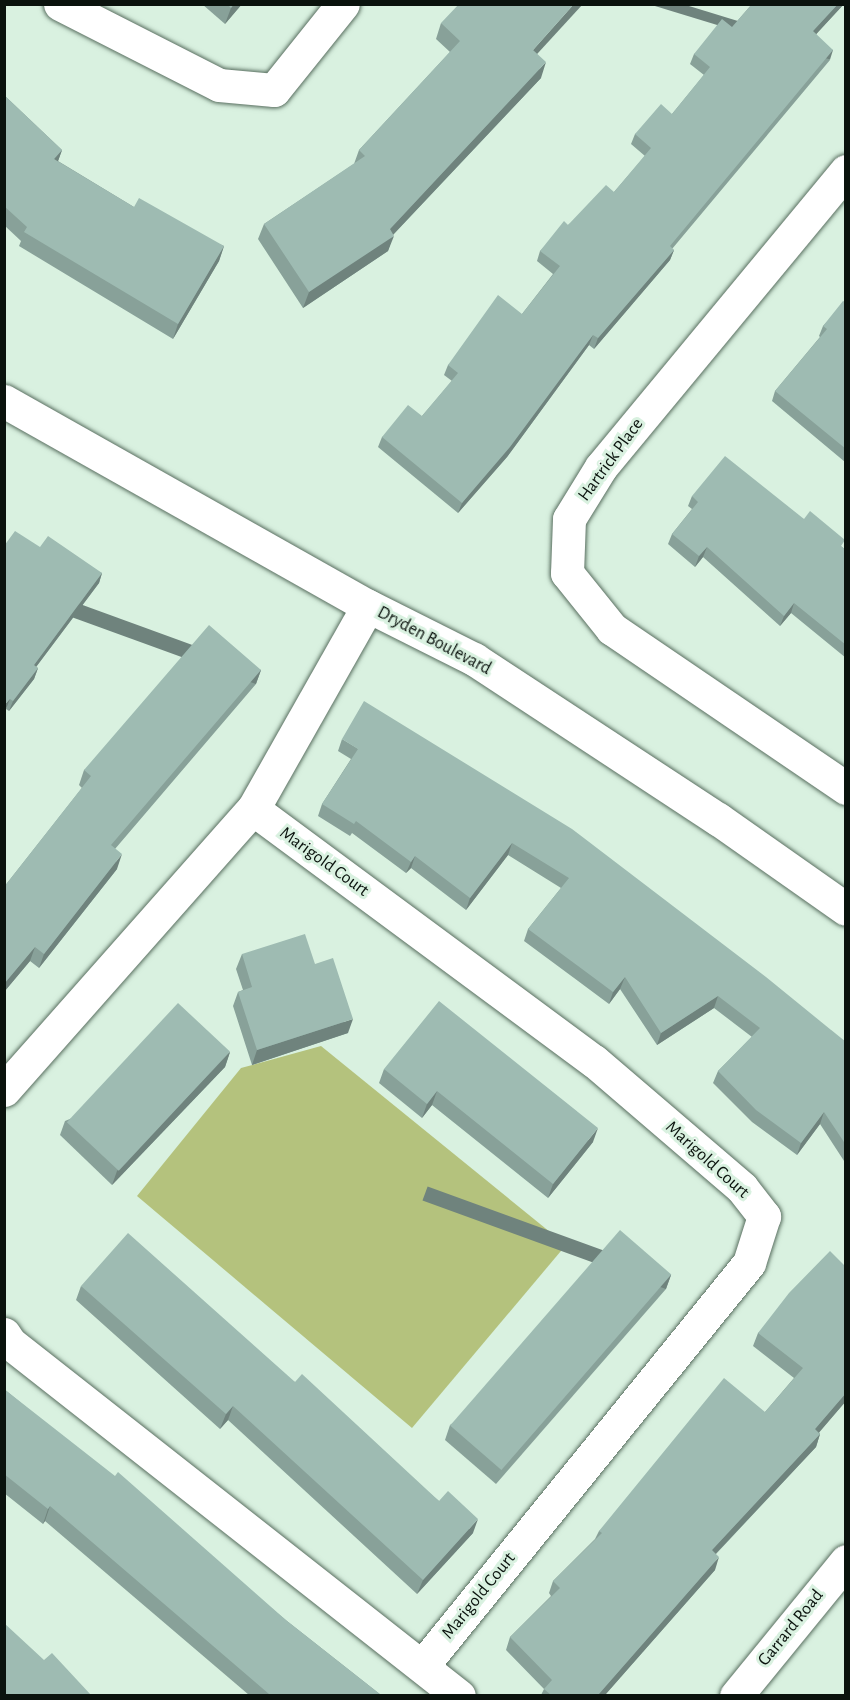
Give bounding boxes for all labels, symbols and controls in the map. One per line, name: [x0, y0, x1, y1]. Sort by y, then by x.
street label: Hartrick Place: [574, 414, 648, 506]
street label: Dryden Boulevard: [373, 602, 495, 680]
street label: Marigold Court: [275, 822, 373, 902]
street label: Marigold Court: [661, 1117, 753, 1203]
street label: Marigold Court: [438, 1548, 520, 1644]
street label: Garrard Road: [754, 1585, 828, 1671]

